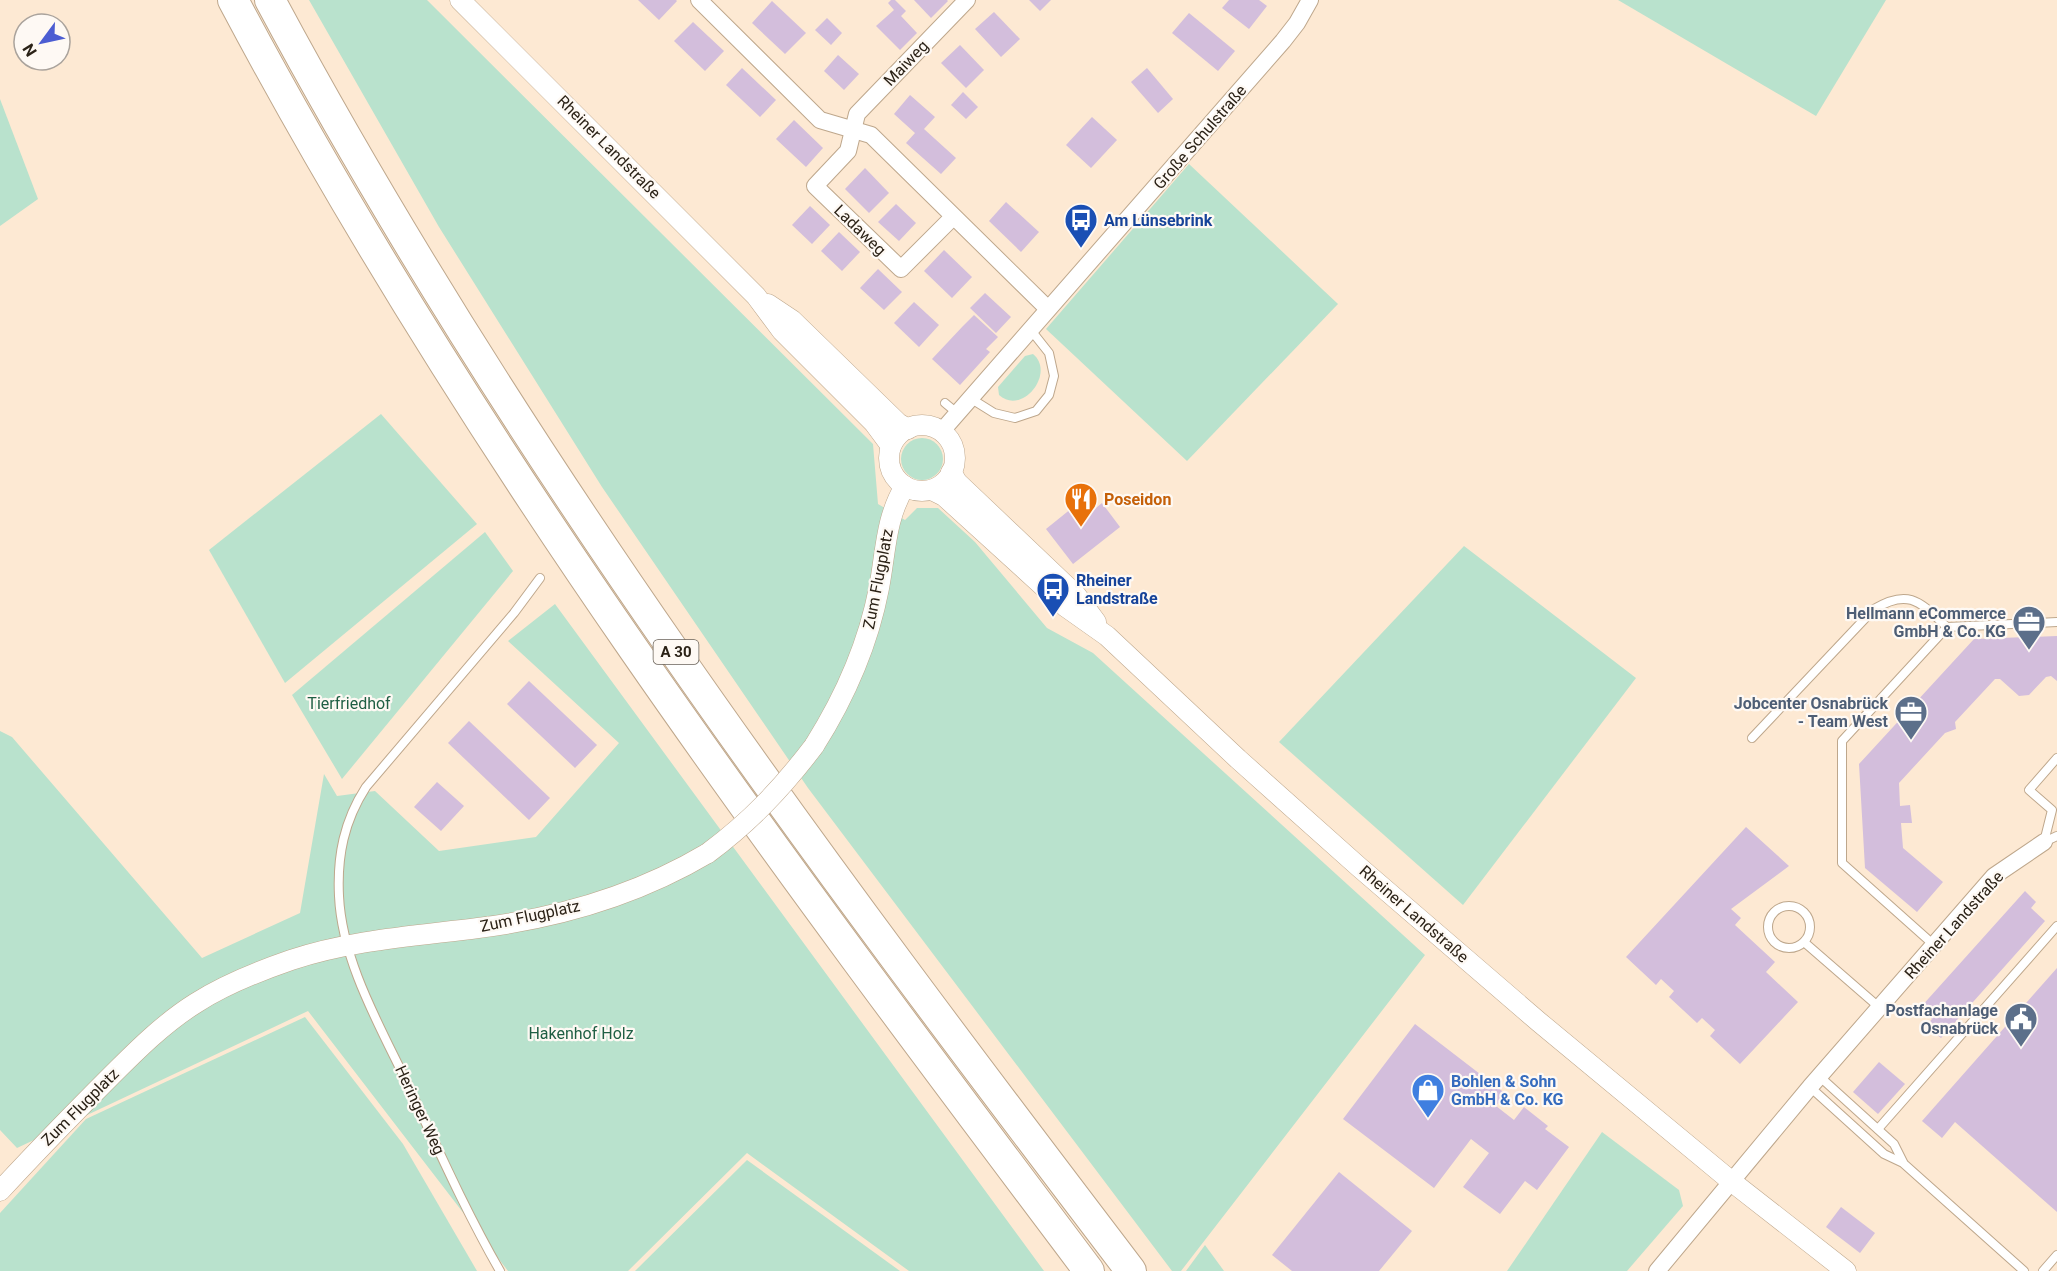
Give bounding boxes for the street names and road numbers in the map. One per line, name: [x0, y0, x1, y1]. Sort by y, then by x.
street label: Maiweg: [880, 36, 932, 90]
street label: Große Schulstraße: [1150, 81, 1250, 193]
street label: Rheiner Landstraße: [553, 91, 665, 203]
street label: Ladaweg: [830, 201, 890, 259]
street label: Zum Flugplatz: [859, 527, 897, 631]
road number: A 30: [654, 640, 698, 664]
street label: Rheiner Landstraße: [1356, 861, 1472, 967]
street label: Rheiner Landstraße: [1901, 867, 2007, 983]
street label: Zum Flugplatz: [478, 896, 582, 936]
street label: Heringer Weg: [391, 1062, 449, 1158]
street label: Zum Flugplatz: [37, 1064, 123, 1150]

